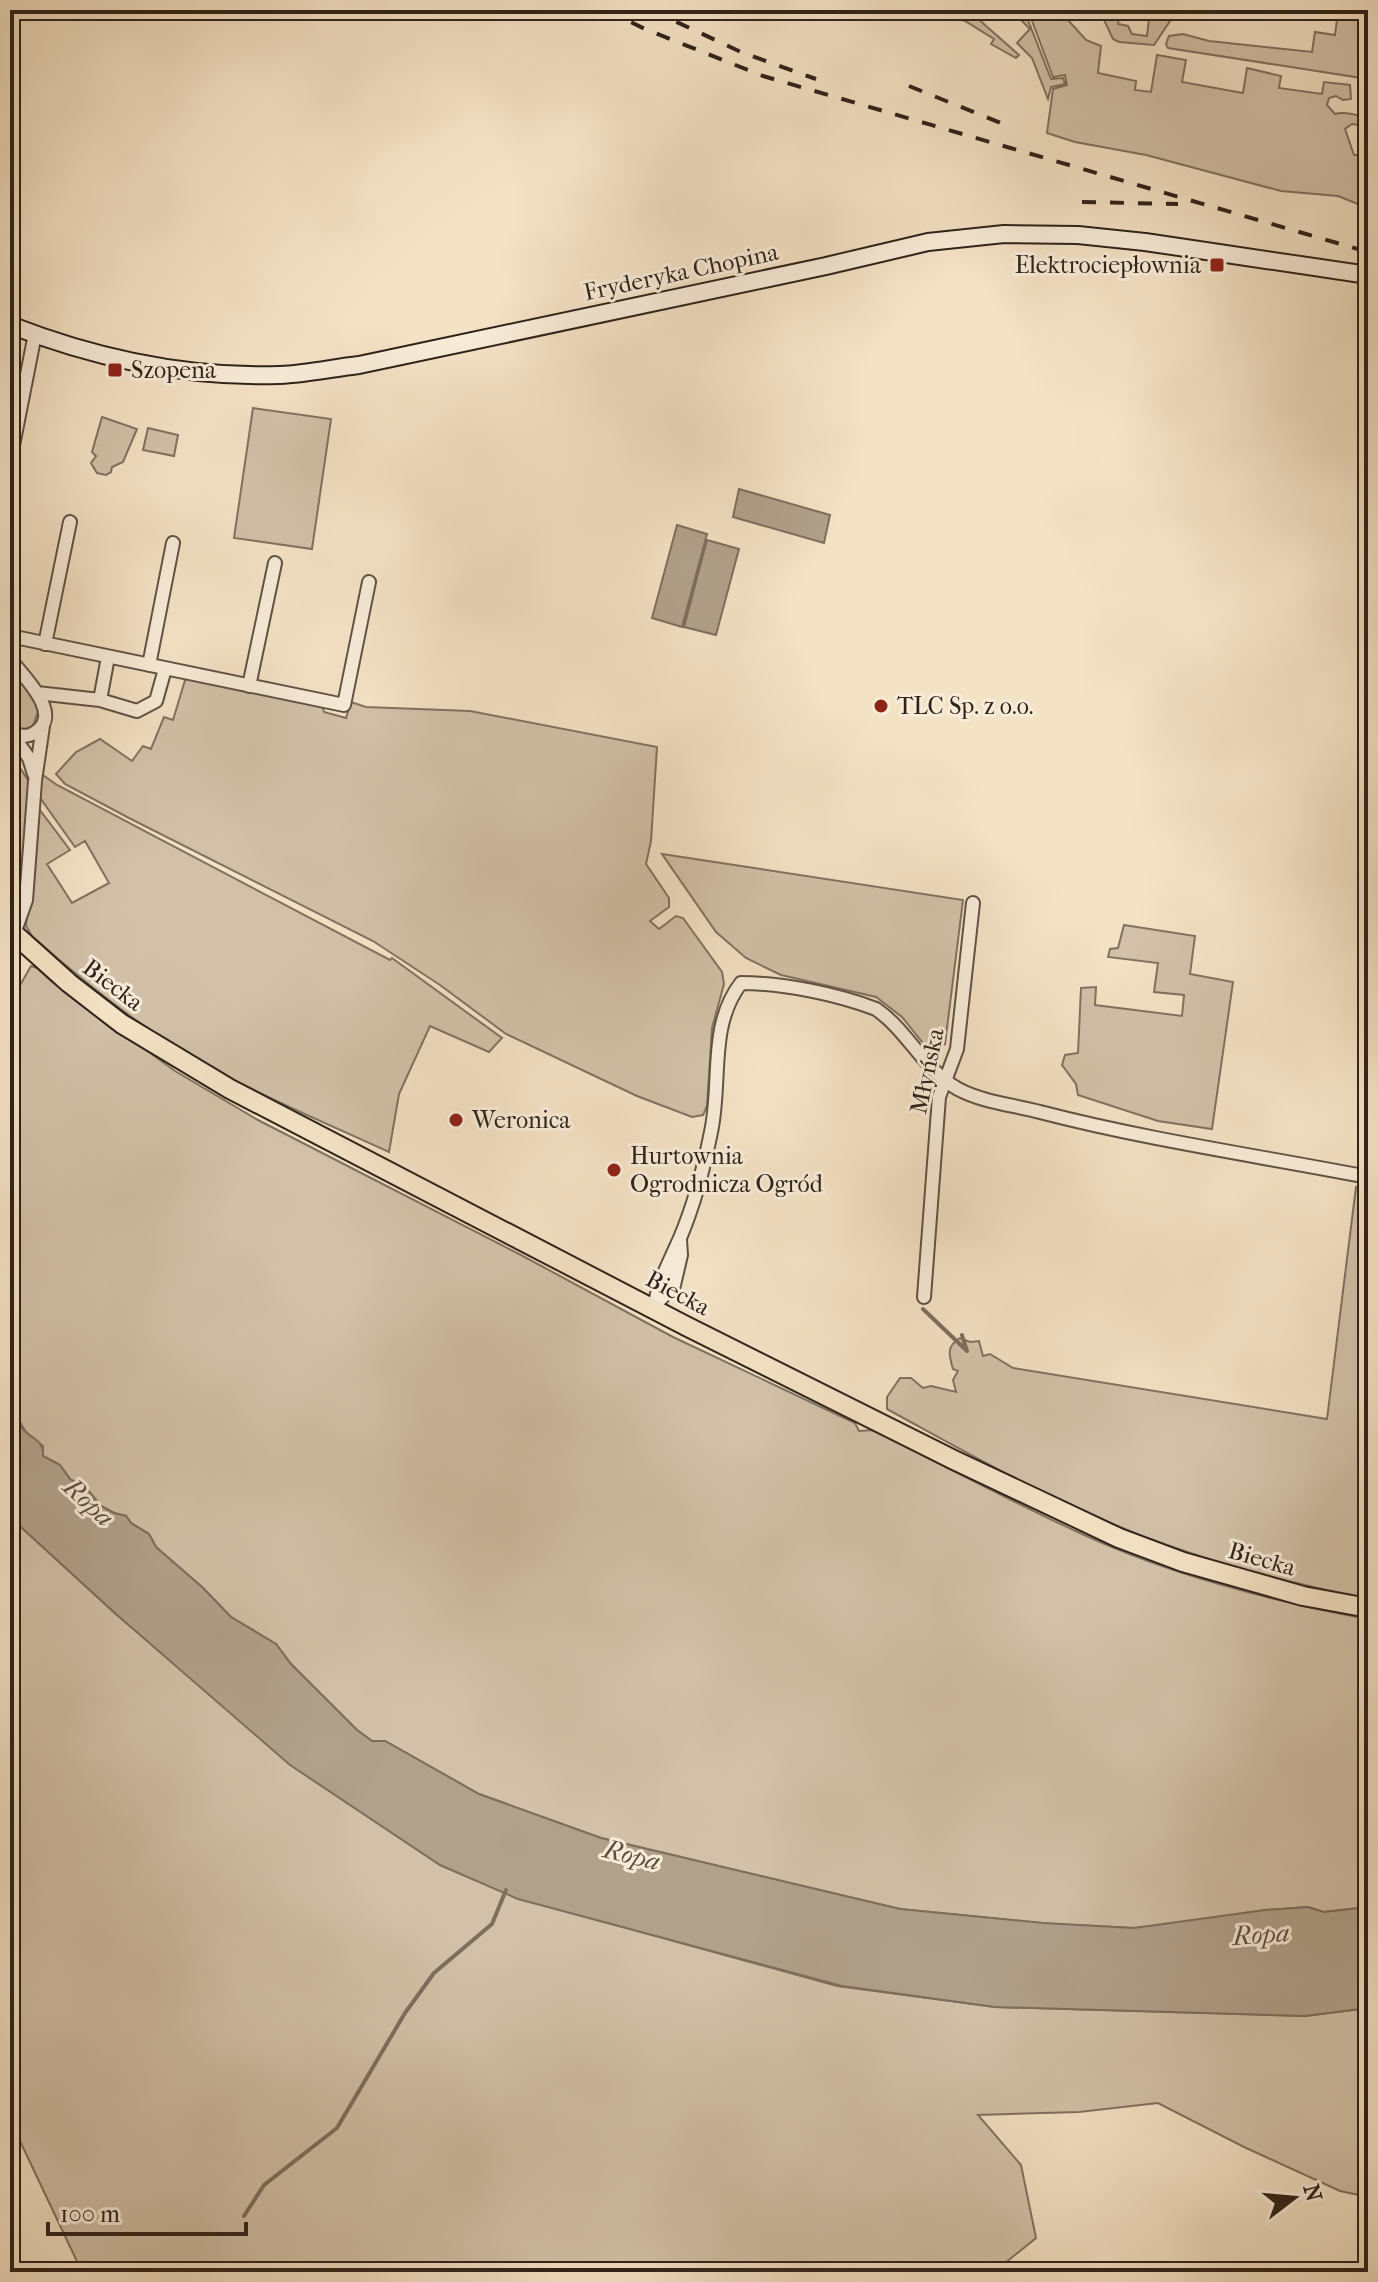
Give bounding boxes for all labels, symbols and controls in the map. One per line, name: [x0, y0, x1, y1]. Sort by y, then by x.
street label: Fryderyka Chopina: [581, 238, 782, 306]
place label: Elektrociepłownia: [1015, 251, 1202, 279]
marker: Elektrociepłownia: [1208, 256, 1226, 274]
place label: Szopena: [131, 356, 217, 384]
marker: Szopena: [106, 361, 124, 379]
place label: TLC Sp. z o.o.: [897, 692, 1033, 720]
marker: TLC Sp. z o.o.: [872, 697, 890, 715]
street label: Biecka: [77, 953, 149, 1017]
street label: Młyńska: [904, 1025, 950, 1116]
place label: Weronica: [471, 1106, 571, 1134]
marker: Weronica: [447, 1111, 465, 1129]
place label: Hurtownia Ogrodnicza Ogród: [630, 1142, 824, 1198]
marker: Hurtownia Ogrodnicza Ogród: [605, 1161, 623, 1179]
street label: Biecka: [641, 1265, 716, 1322]
water label: Ropa: [56, 1470, 120, 1533]
street label: Biecka: [1225, 1536, 1300, 1582]
water label: Ropa: [599, 1833, 663, 1877]
water label: Ropa: [1230, 1917, 1291, 1952]
north arrow: [1254, 2158, 1334, 2238]
text: N: [1297, 2181, 1327, 2205]
scale bar: [48, 2186, 246, 2236]
text: 100 m: [60, 2200, 120, 2228]

